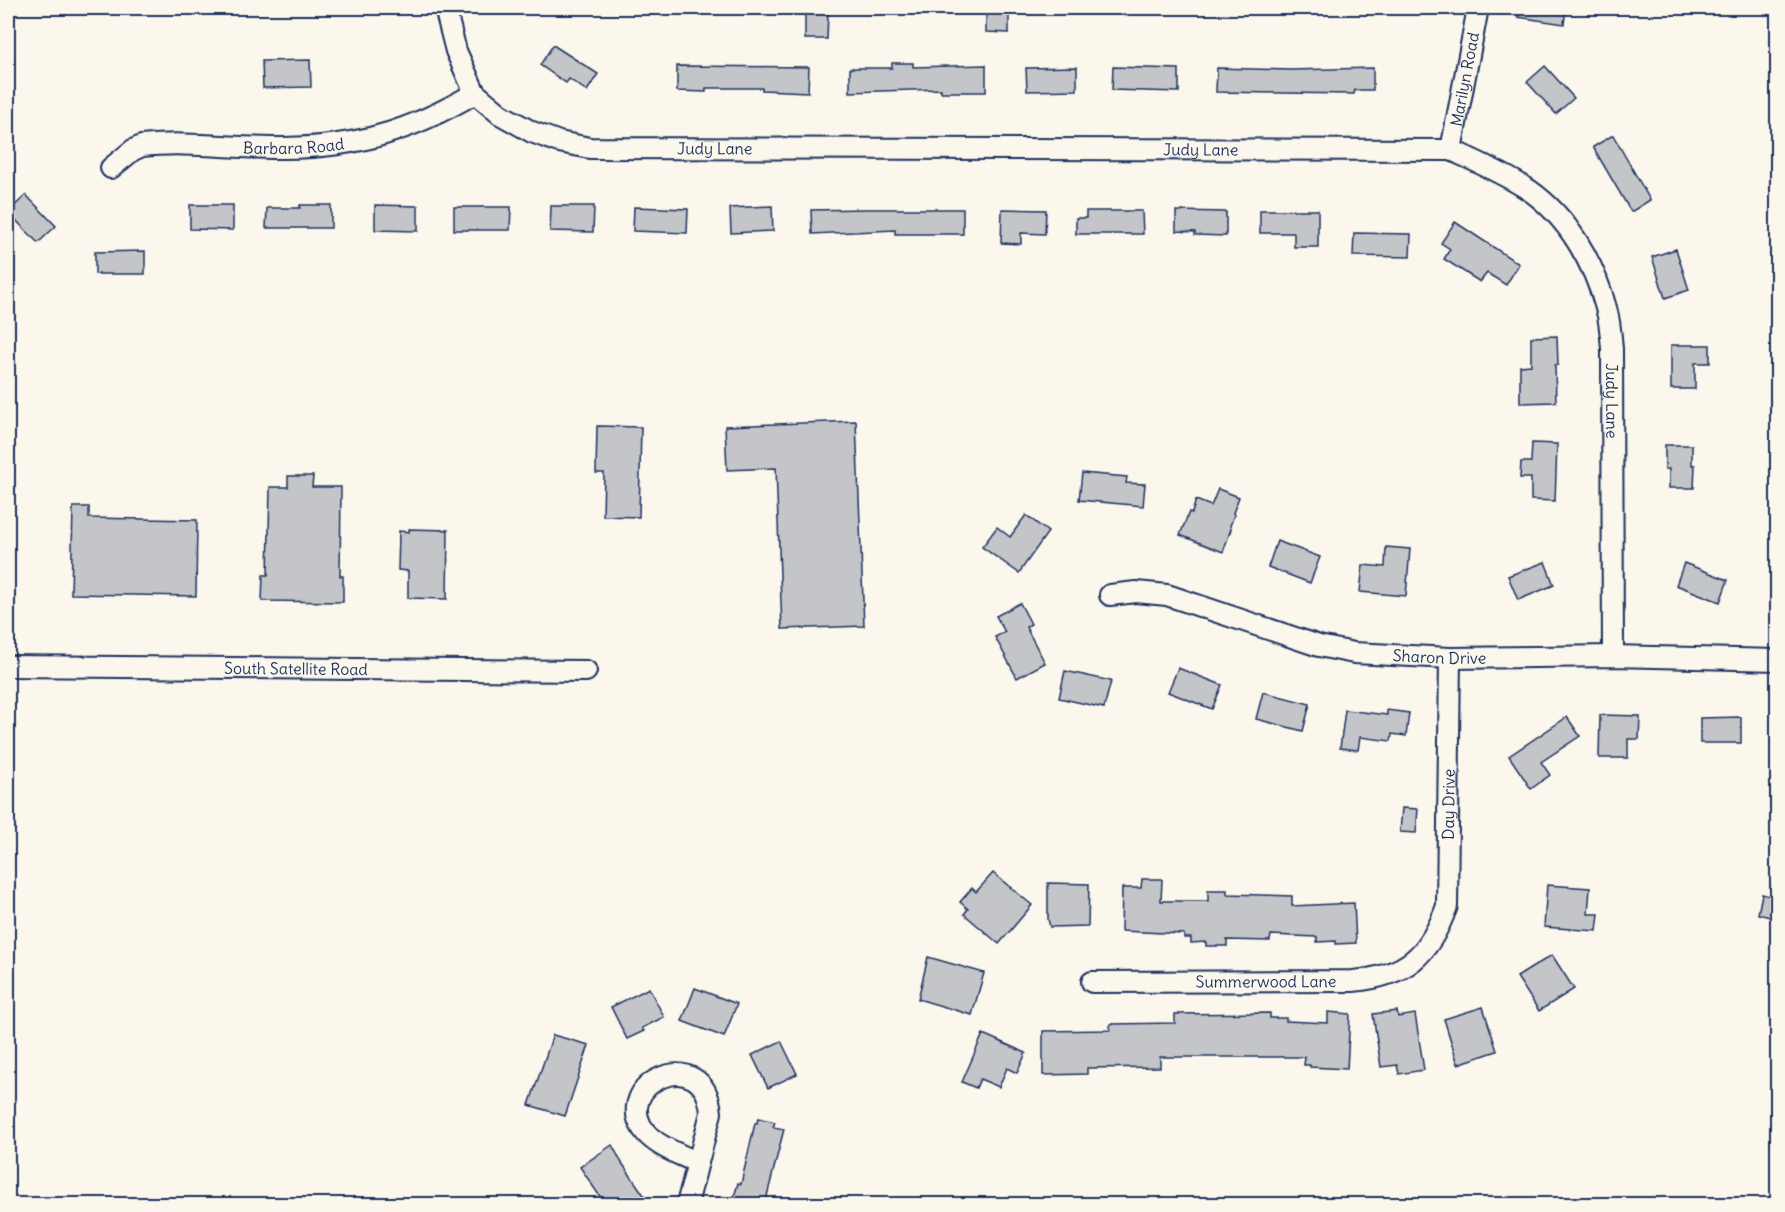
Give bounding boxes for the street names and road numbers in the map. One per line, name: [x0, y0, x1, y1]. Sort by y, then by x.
street label: Marilyn Road: [1446, 31, 1483, 128]
street label: Barbara Road: [243, 133, 345, 158]
street label: Judy Lane: [677, 138, 752, 158]
street label: Judy Lane: [1163, 139, 1238, 160]
street label: Judy Lane: [1602, 363, 1622, 439]
street label: Sharon Drive: [1392, 645, 1486, 668]
street label: South Satellite Road: [224, 658, 368, 679]
street label: Day Drive: [1438, 769, 1459, 840]
street label: Summerwood Lane: [1195, 971, 1337, 992]

